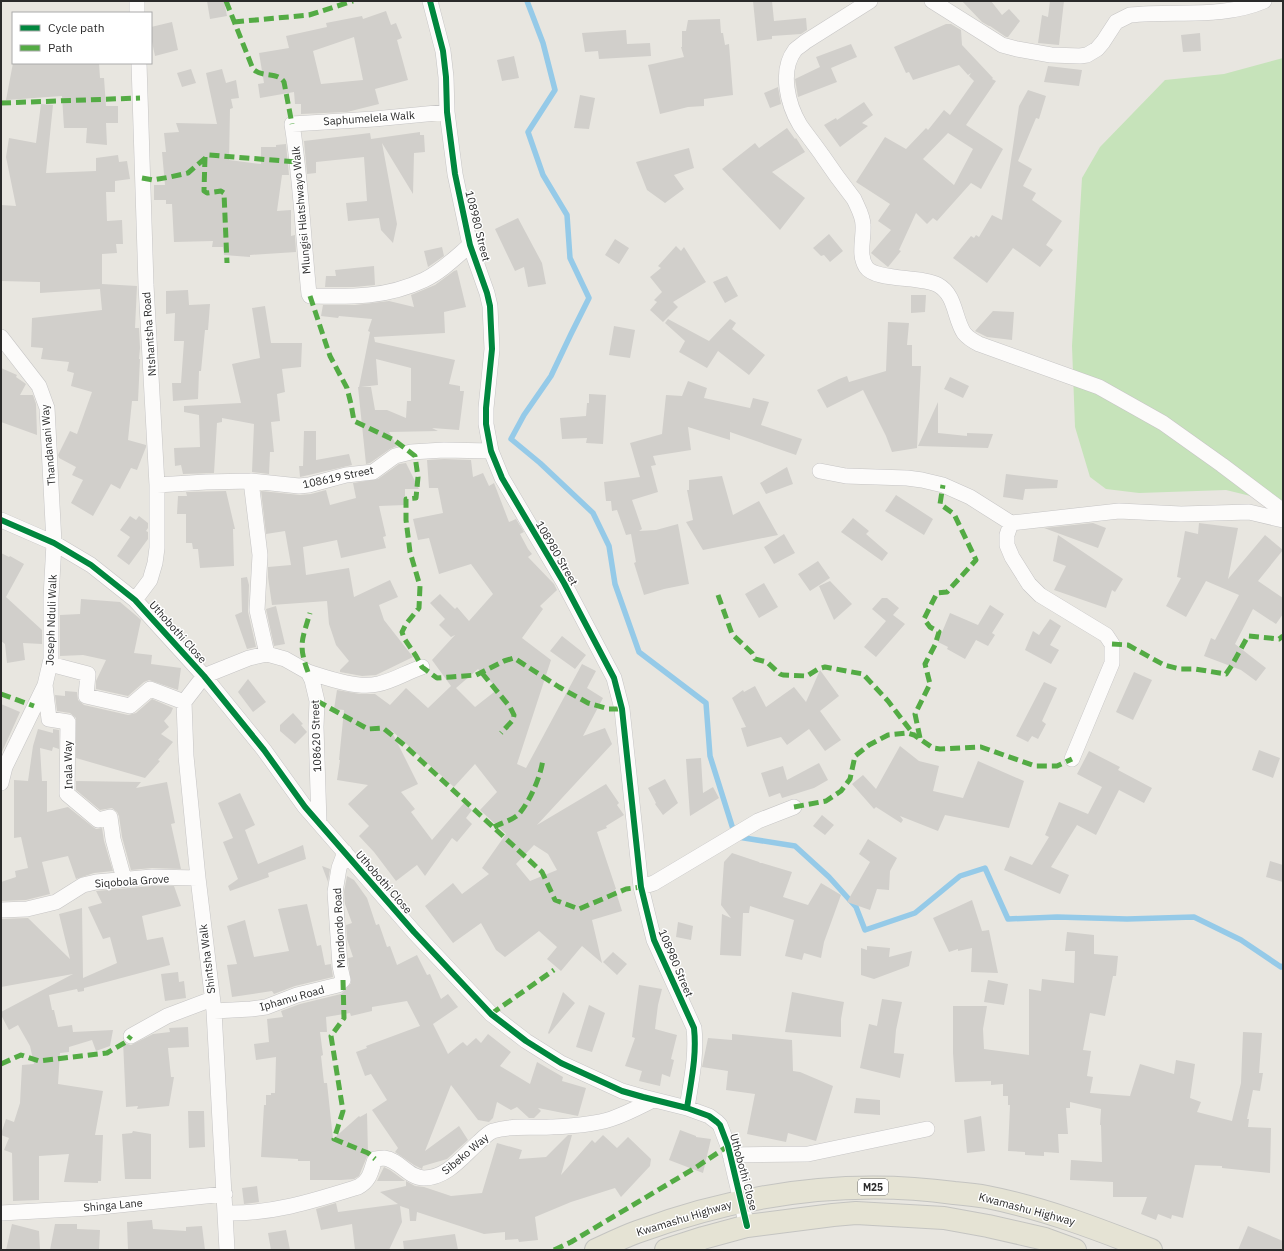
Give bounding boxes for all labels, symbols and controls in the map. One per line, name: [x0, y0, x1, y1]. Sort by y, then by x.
legend: [12, 12, 152, 64]
text: Cycle path: [48, 20, 105, 35]
text: Path: [48, 40, 73, 55]
street label: Saphumelela Walk: [323, 108, 415, 128]
street label: Mlungisi Hlatshwayo Walk: [288, 145, 314, 275]
street label: 108980 Street: [462, 189, 494, 263]
street label: Ntshantsha Road: [139, 291, 159, 377]
street label: Thandanani Way: [37, 403, 59, 486]
street label: 108619 Street: [301, 463, 375, 491]
street label: 108980 Street: [533, 518, 581, 588]
street label: Joseph Nduli Walk: [42, 574, 60, 666]
street label: Uthobothi Close: [146, 598, 210, 666]
street label: 108620 Street: [308, 699, 324, 772]
street label: Inala Way: [61, 740, 75, 790]
street label: Uthobothi Close: [353, 848, 415, 916]
street label: Siqobola Grove: [94, 871, 170, 891]
street label: Mandondo Road: [330, 888, 348, 968]
street label: Shintsha Walk: [196, 923, 218, 995]
street label: 108980 Street: [655, 927, 697, 999]
street label: Iphamu Road: [258, 982, 326, 1014]
street label: Sibeko Way: [439, 1130, 492, 1178]
street label: Uthobothi Close: [727, 1132, 761, 1212]
road number: M25: [858, 1179, 888, 1195]
street label: Kwamashu Highway: [977, 1189, 1077, 1229]
street label: Shinga Lane: [83, 1195, 143, 1215]
street label: Kwamashu Highway: [635, 1197, 734, 1239]

